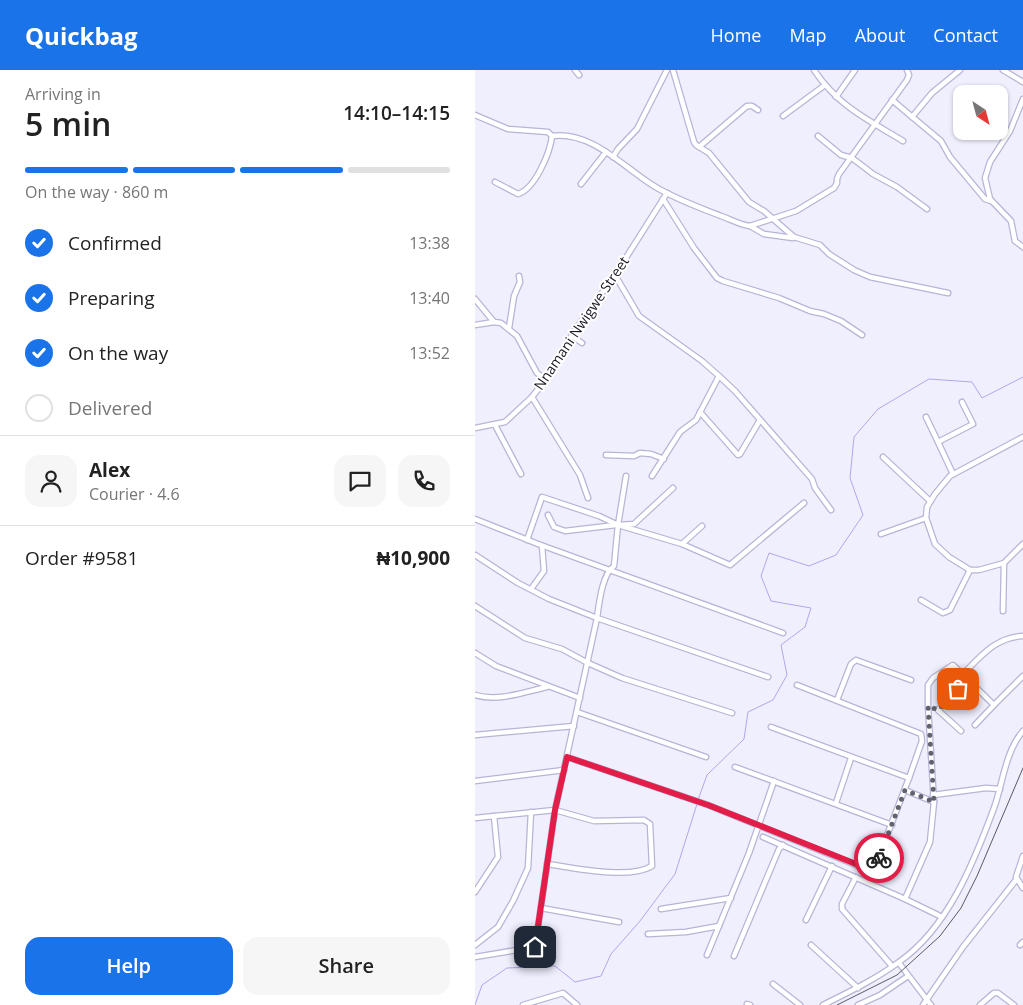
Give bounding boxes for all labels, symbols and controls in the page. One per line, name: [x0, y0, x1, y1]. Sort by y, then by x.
text: Quickbag: [25, 19, 138, 52]
text: Home: [711, 23, 761, 47]
text: Map: [789, 23, 827, 47]
text: About: [855, 23, 905, 47]
text: Contact: [933, 23, 998, 47]
text: Arriving in: [25, 83, 101, 105]
north arrow: [953, 85, 1007, 140]
map controls: [953, 85, 1008, 140]
text: 14:10–14:15: [343, 100, 450, 126]
text: 5 min: [25, 102, 111, 145]
text: On the way · 860 m: [25, 181, 168, 203]
icon: check: [25, 229, 53, 257]
text: Confirmed: [68, 230, 162, 256]
text: 13:38: [409, 232, 450, 254]
street label: Nnamani Nwigwe Street: [529, 252, 633, 394]
icon: check: [25, 284, 53, 312]
text: Preparing: [68, 285, 155, 311]
text: 13:40: [409, 287, 450, 309]
icon: check: [25, 339, 53, 367]
text: On the way: [68, 340, 168, 366]
text: 13:52: [409, 342, 450, 364]
text: Delivered: [68, 395, 152, 421]
button: person: [25, 455, 77, 507]
button: chat: [334, 455, 386, 507]
button: phone: [398, 455, 450, 507]
text: Alex: [89, 457, 130, 483]
text: Courier · 4.6: [89, 483, 180, 505]
text: Order #9581: [25, 545, 138, 571]
text: ₦10,900: [377, 545, 450, 571]
pin: [937, 668, 979, 710]
icon: bag: [944, 675, 972, 703]
courier: [854, 833, 904, 883]
icon: bike: [865, 844, 893, 872]
pin: [514, 926, 556, 968]
icon: home: [521, 933, 549, 961]
button: Help: [25, 937, 233, 995]
button: Share: [243, 937, 450, 995]

